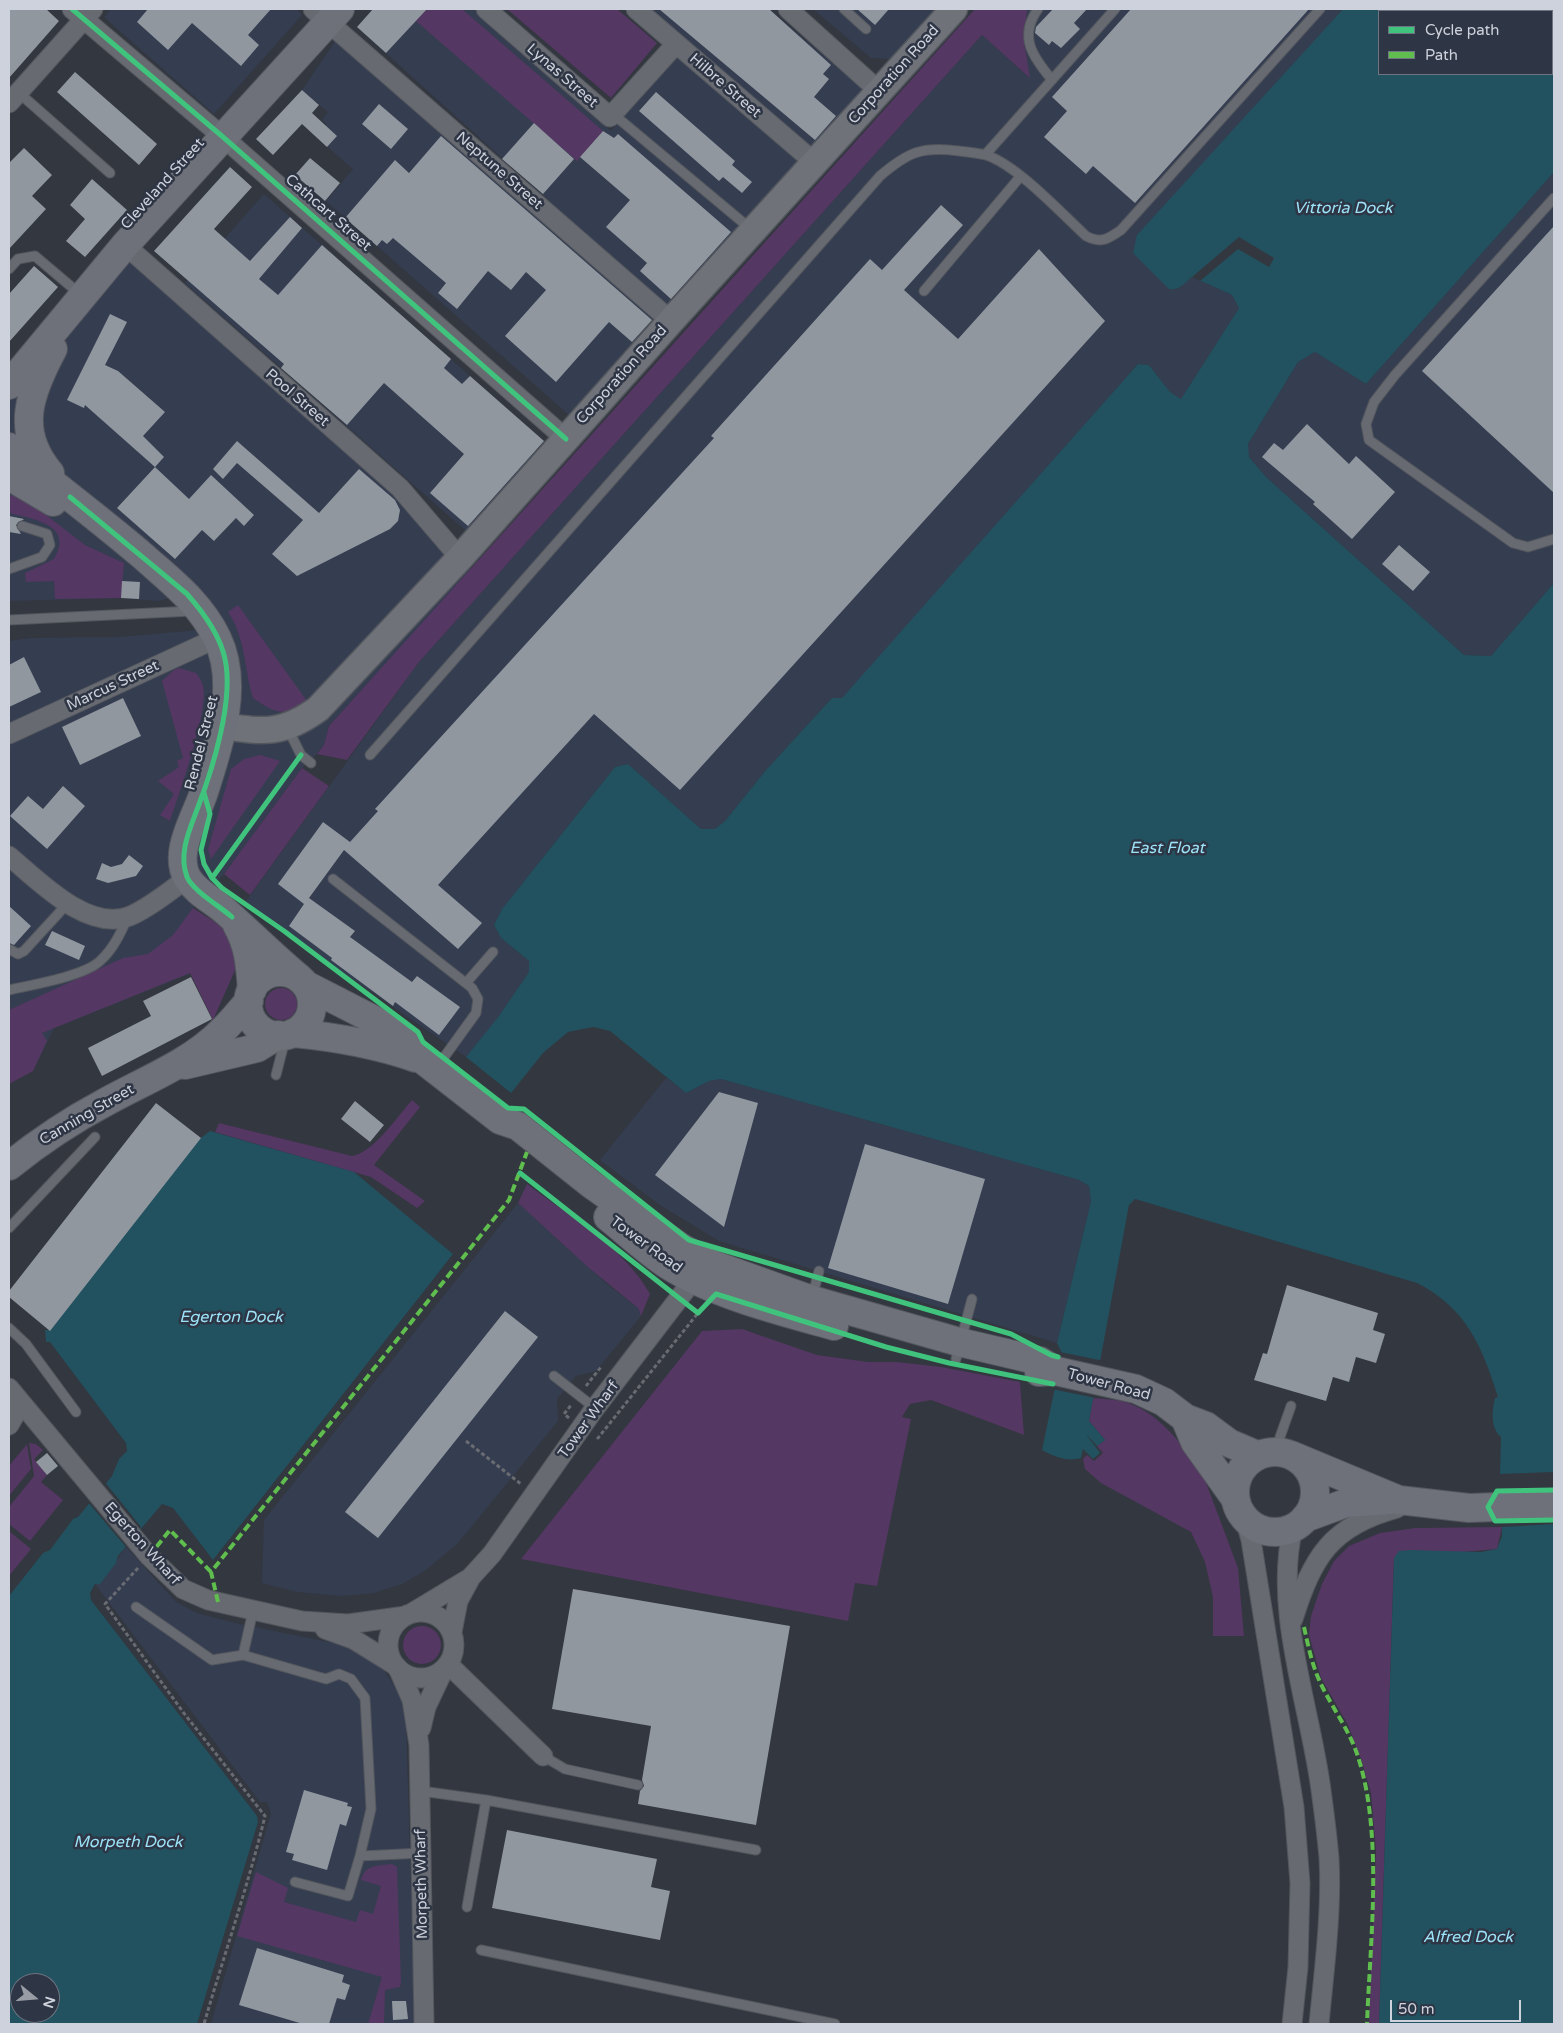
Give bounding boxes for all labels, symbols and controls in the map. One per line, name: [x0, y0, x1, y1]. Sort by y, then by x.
legend: [1378, 10, 1553, 75]
text: Cycle path: [1425, 21, 1499, 39]
street label: Corporation Road: [845, 22, 943, 128]
street label: Lynas Street: [523, 40, 601, 112]
text: Path: [1425, 46, 1458, 64]
street label: Hilbre Street: [686, 50, 764, 122]
street label: Neptune Street: [452, 128, 546, 214]
street label: Cleveland Street: [117, 135, 209, 233]
street label: Cathcart Street: [281, 171, 375, 255]
water label: Vittoria Dock: [1294, 199, 1392, 219]
street label: Corporation Road: [573, 322, 671, 428]
street label: Pool Street: [261, 365, 333, 431]
street label: Marcus Street: [64, 657, 162, 715]
street label: Rendel Street: [182, 694, 222, 792]
water label: East Float: [1129, 839, 1205, 859]
street label: Canning Street: [37, 1081, 137, 1149]
street label: Tower Road: [606, 1213, 686, 1277]
water label: Egerton Dock: [179, 1308, 283, 1328]
street label: Tower Road: [1066, 1365, 1152, 1405]
street label: Tower Wharf: [555, 1378, 623, 1462]
street label: Egerton Wharf: [100, 1499, 184, 1589]
street label: Morpeth Wharf: [412, 1829, 432, 1939]
water label: Morpeth Dock: [74, 1833, 182, 1853]
water label: Alfred Dock: [1423, 1928, 1513, 1948]
north arrow: [10, 1973, 60, 2023]
scale bar: [1393, 1990, 1524, 2022]
text: N: [39, 1994, 59, 2010]
text: 50 m: [1398, 2000, 1435, 2018]

